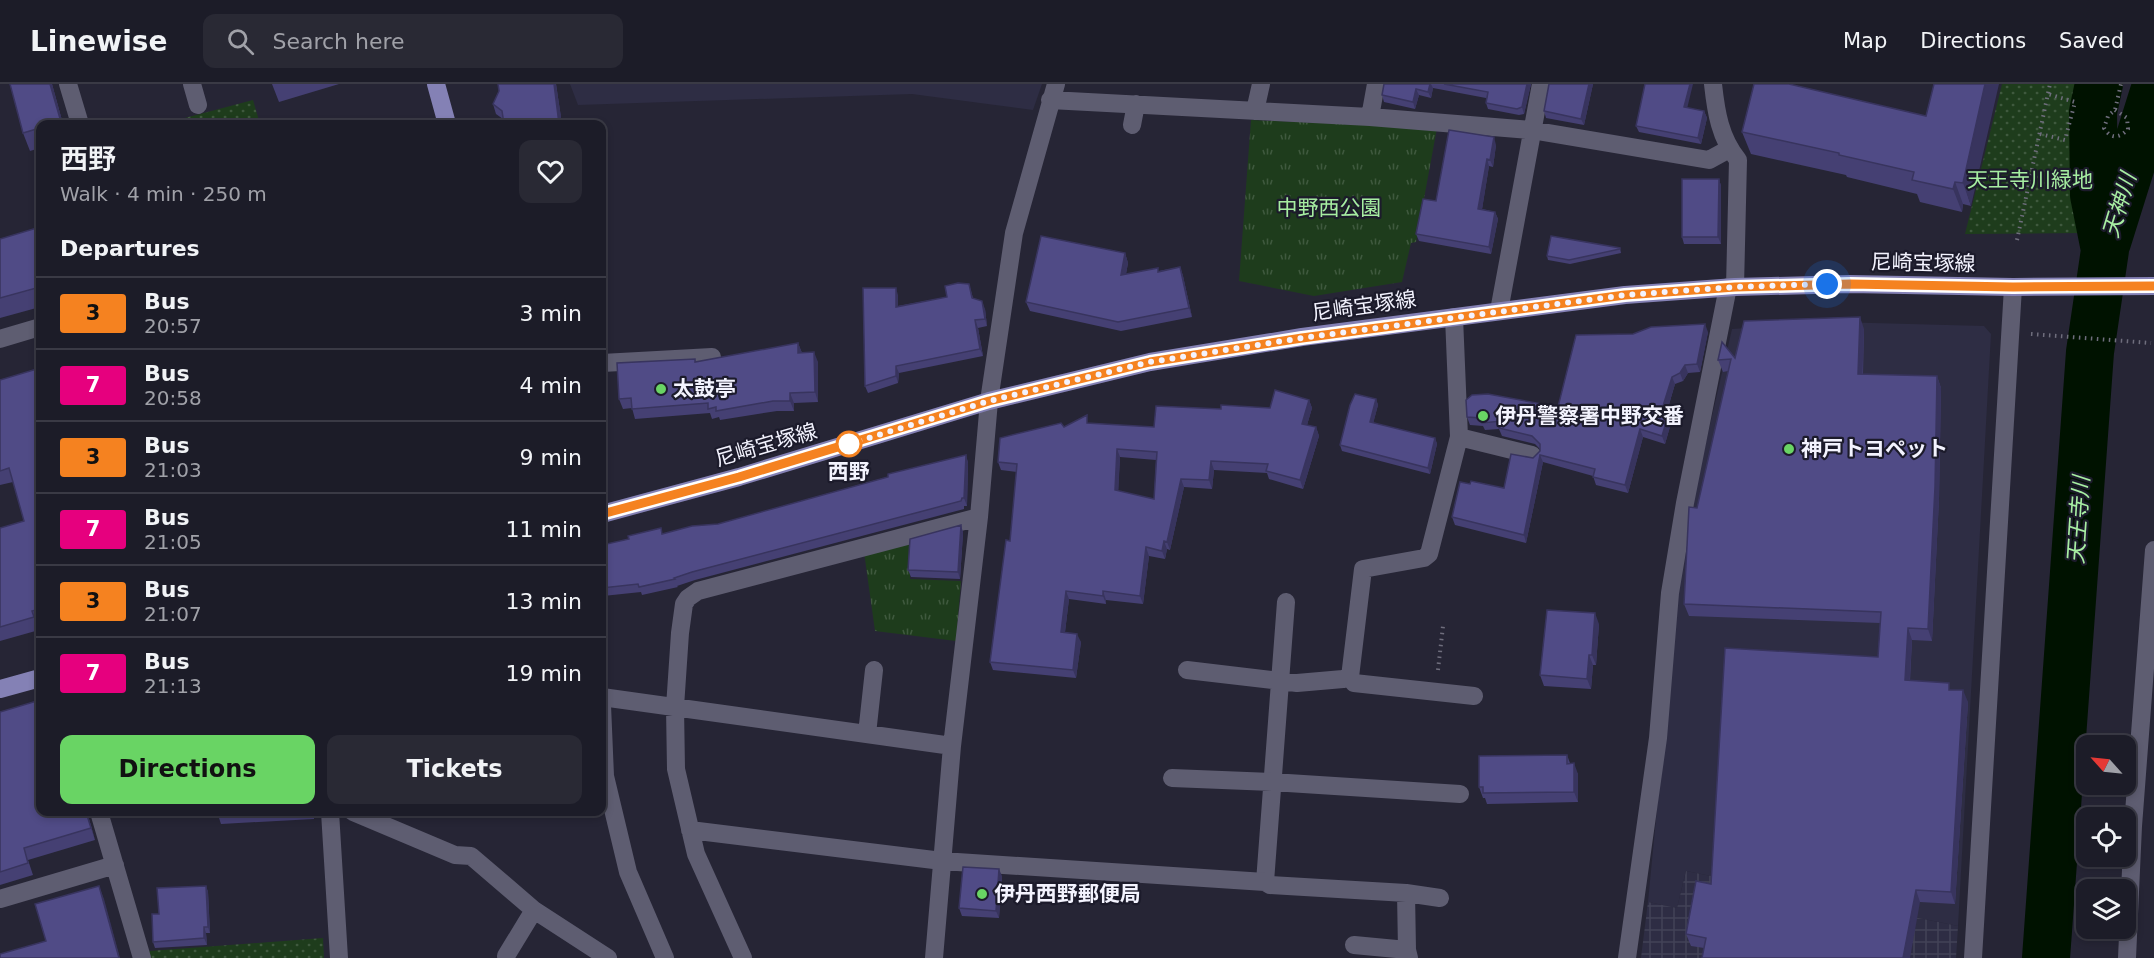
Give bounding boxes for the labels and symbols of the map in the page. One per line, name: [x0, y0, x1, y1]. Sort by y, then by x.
park label: 天王寺川緑地: [1967, 168, 2093, 192]
water label: 天神川: [2098, 168, 2142, 240]
park label: 中野西公園: [1277, 196, 1382, 220]
street label: 尼崎宝塚線: [1870, 250, 1976, 276]
your location: [1812, 269, 1842, 299]
street label: 尼崎宝塚線: [1310, 287, 1418, 325]
place label: 太鼓亭: [673, 377, 736, 401]
marker: 太鼓亭: [654, 382, 668, 396]
place label: 伊丹警察署中野交番: [1495, 404, 1684, 428]
marker: 伊丹警察署中野交番: [1476, 409, 1490, 423]
street label: 尼崎宝塚線: [712, 419, 820, 471]
marker: 西野: [836, 431, 862, 457]
place label: 神戸トヨペット: [1801, 437, 1948, 461]
marker: 神戸トヨペット: [1782, 442, 1796, 456]
place label: 西野: [828, 460, 870, 484]
water label: 天王寺川: [2063, 473, 2094, 565]
north arrow: [2076, 735, 2136, 795]
place label: 伊丹西野郵便局: [994, 882, 1141, 906]
marker: 伊丹西野郵便局: [975, 887, 989, 901]

